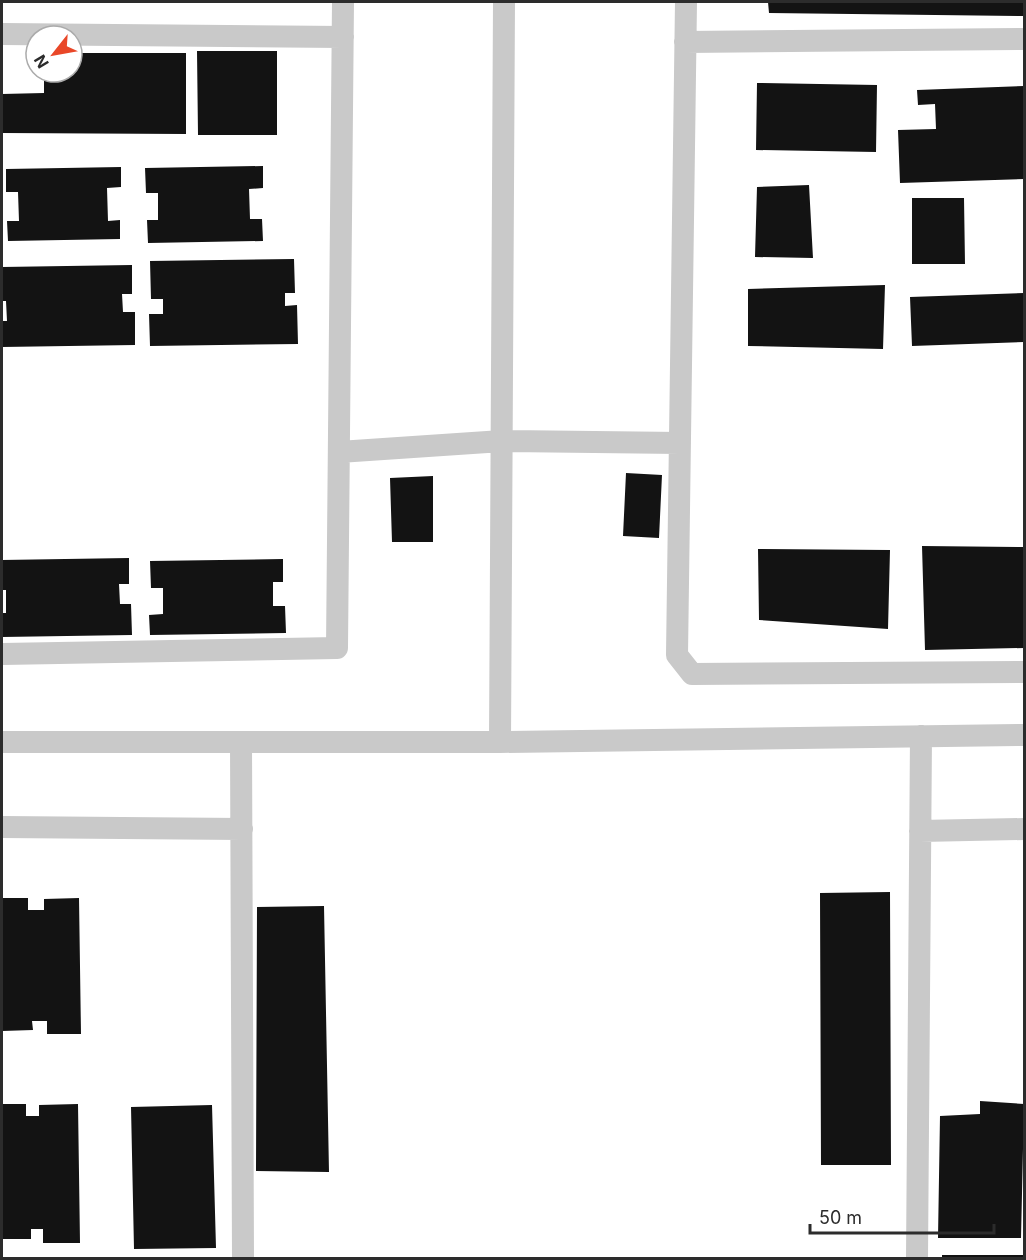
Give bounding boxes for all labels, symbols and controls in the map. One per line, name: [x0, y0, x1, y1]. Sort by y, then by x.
north arrow: [24, 24, 84, 84]
text: N: [29, 51, 53, 72]
scale bar: [810, 1197, 994, 1235]
text: 50 m: [819, 1207, 862, 1228]

